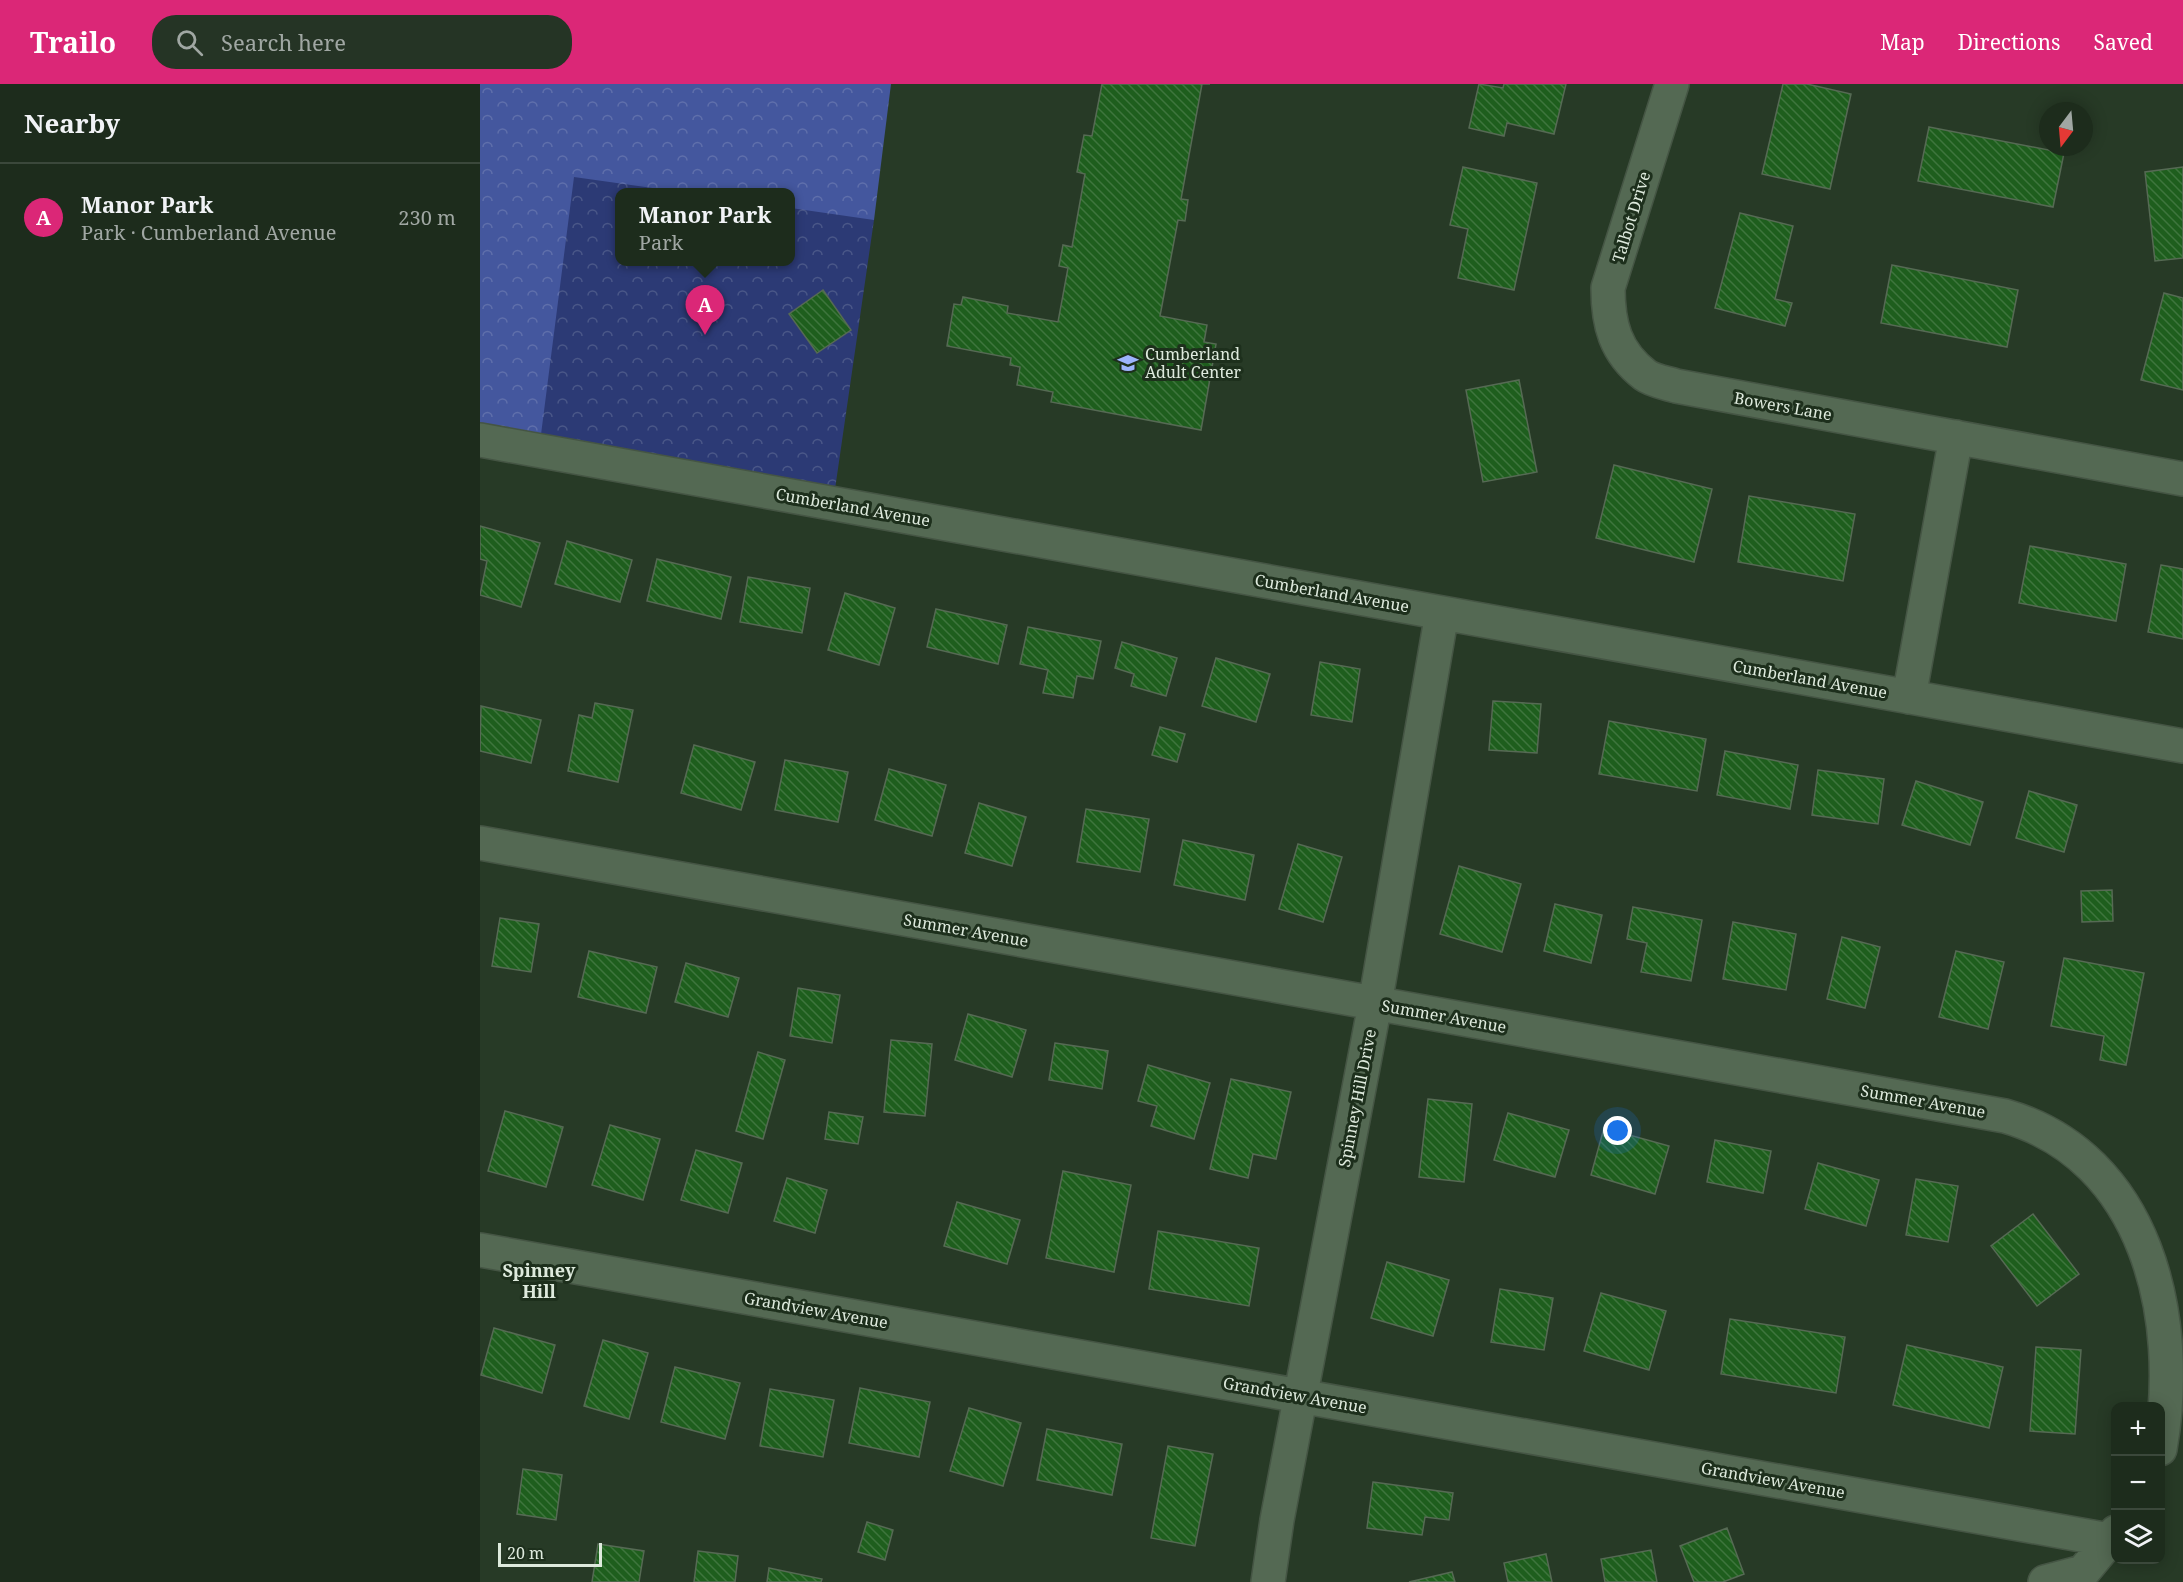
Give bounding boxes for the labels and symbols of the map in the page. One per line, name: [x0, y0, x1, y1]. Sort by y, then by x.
north arrow: [2039, 102, 2093, 156]
street label: Talbot Drive: [1607, 169, 1655, 265]
pin: A: [686, 286, 724, 335]
place label: Cumberland Adult Center: [1145, 343, 1242, 383]
school or university icon: Cumberland Adult Center: [1116, 351, 1140, 375]
street label: Bowers Lane: [1732, 387, 1834, 425]
street label: Cumberland Avenue: [774, 483, 932, 531]
street label: Cumberland Avenue: [1253, 569, 1411, 617]
street label: Cumberland Avenue: [1731, 655, 1889, 703]
street label: Summer Avenue: [902, 908, 1030, 952]
street label: Summer Avenue: [1380, 994, 1508, 1038]
street label: Spinney Hill Drive: [1333, 1027, 1381, 1169]
street label: Summer Avenue: [1859, 1079, 1987, 1123]
your location: [1603, 1116, 1632, 1145]
district label: Spinney Hill: [502, 1258, 576, 1303]
street label: Grandview Avenue: [742, 1287, 890, 1333]
street label: Grandview Avenue: [1221, 1372, 1369, 1418]
street label: Grandview Avenue: [1699, 1457, 1847, 1503]
scale bar: [498, 1540, 602, 1568]

